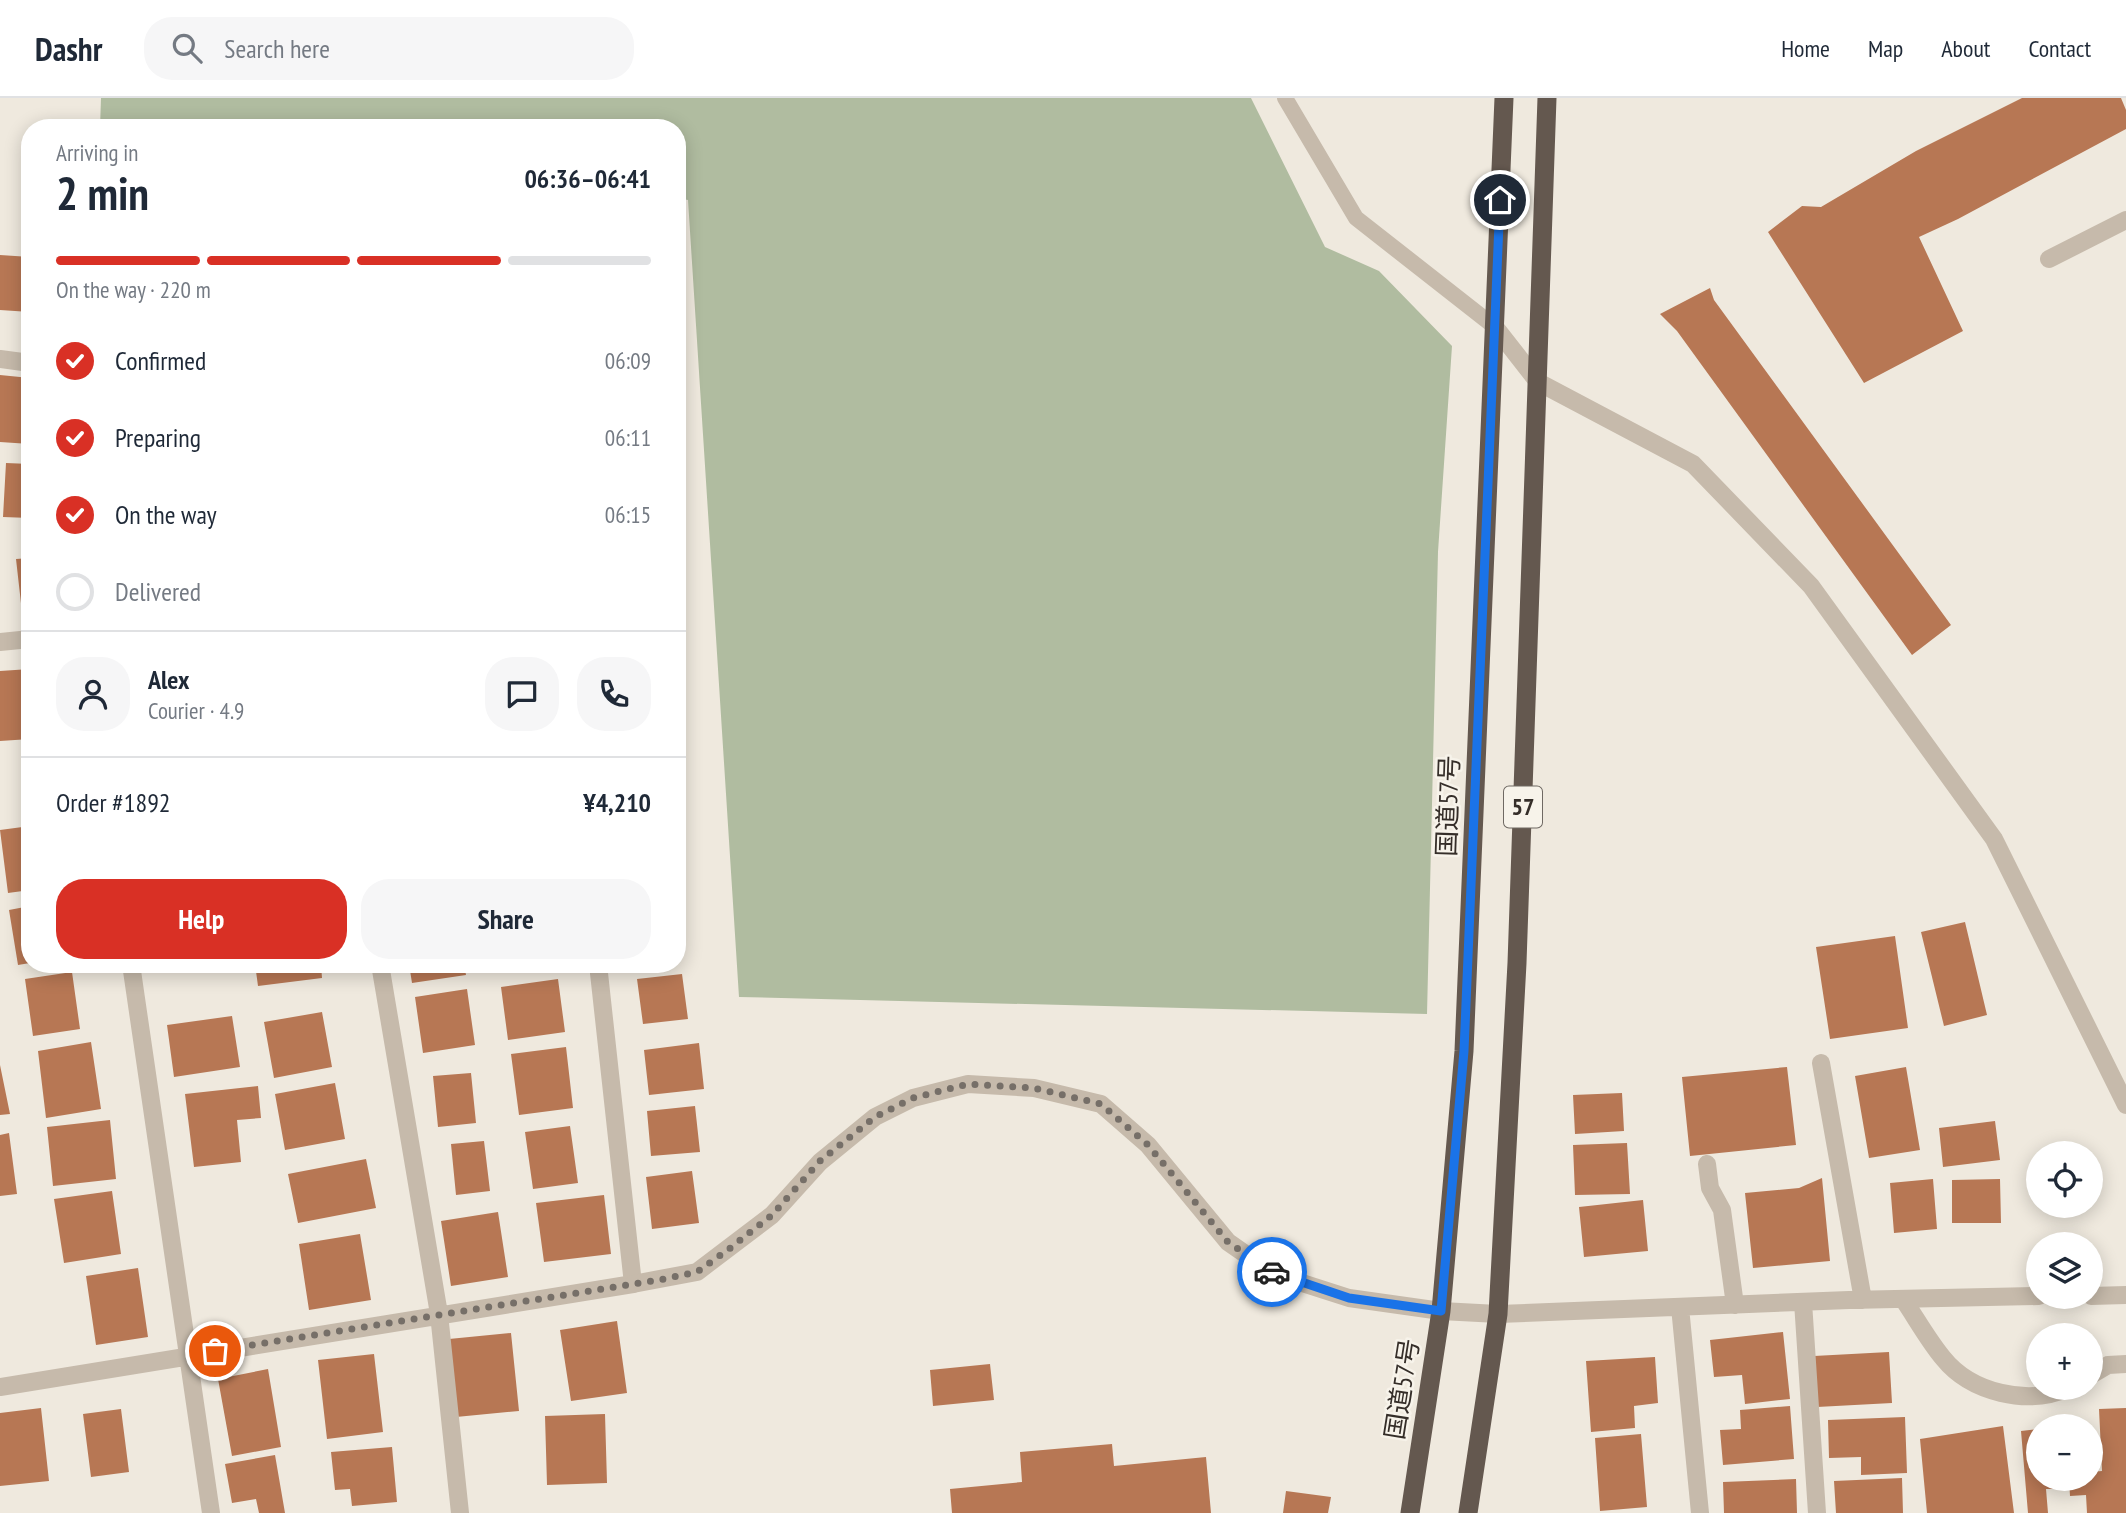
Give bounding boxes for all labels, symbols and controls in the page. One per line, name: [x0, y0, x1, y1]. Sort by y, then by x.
search box: [144, 17, 634, 80]
text: Dashr: [35, 27, 102, 70]
icon: search: [168, 29, 206, 67]
text: Search here: [224, 32, 330, 65]
text: Home: [1781, 33, 1830, 64]
text: Map: [1868, 33, 1903, 64]
text: About: [1941, 33, 1990, 64]
text: Contact: [2028, 33, 2091, 64]
text: Arriving in: [56, 138, 138, 167]
text: 06:36–06:41: [524, 162, 651, 195]
text: 2 min: [56, 163, 149, 223]
pin: [1470, 170, 1530, 230]
icon: home: [1481, 181, 1519, 219]
text: On the way · 220 m: [56, 275, 211, 304]
icon: check: [56, 342, 94, 380]
text: Confirmed: [115, 344, 206, 377]
text: 06:09: [605, 346, 651, 375]
icon: check: [56, 419, 94, 457]
text: Preparing: [115, 421, 201, 454]
text: 06:11: [605, 423, 651, 452]
icon: check: [56, 496, 94, 534]
text: On the way: [115, 498, 217, 531]
text: 06:15: [605, 500, 651, 529]
text: Delivered: [115, 575, 201, 608]
button: person: [56, 657, 130, 731]
button: chat: [485, 657, 559, 731]
button: phone: [577, 657, 651, 731]
text: Alex: [148, 663, 189, 696]
text: Courier · 4.9: [148, 696, 244, 725]
street label: 国道57号: [1429, 755, 1466, 857]
text: Order #1892: [56, 786, 171, 819]
text: ¥4,210: [583, 786, 651, 819]
road number: 57: [1504, 786, 1542, 828]
button: Help: [56, 879, 347, 959]
button: Share: [361, 879, 651, 959]
map controls: [2026, 1141, 2103, 1491]
button: locate: [2026, 1141, 2103, 1218]
button: layers: [2026, 1232, 2103, 1309]
courier: [1237, 1237, 1307, 1307]
icon: car: [1253, 1253, 1291, 1291]
pin: [185, 1321, 245, 1381]
button: +: [2026, 1323, 2103, 1400]
icon: bag: [196, 1332, 234, 1370]
street label: 国道57号: [1377, 1336, 1426, 1442]
button: −: [2026, 1414, 2103, 1491]

